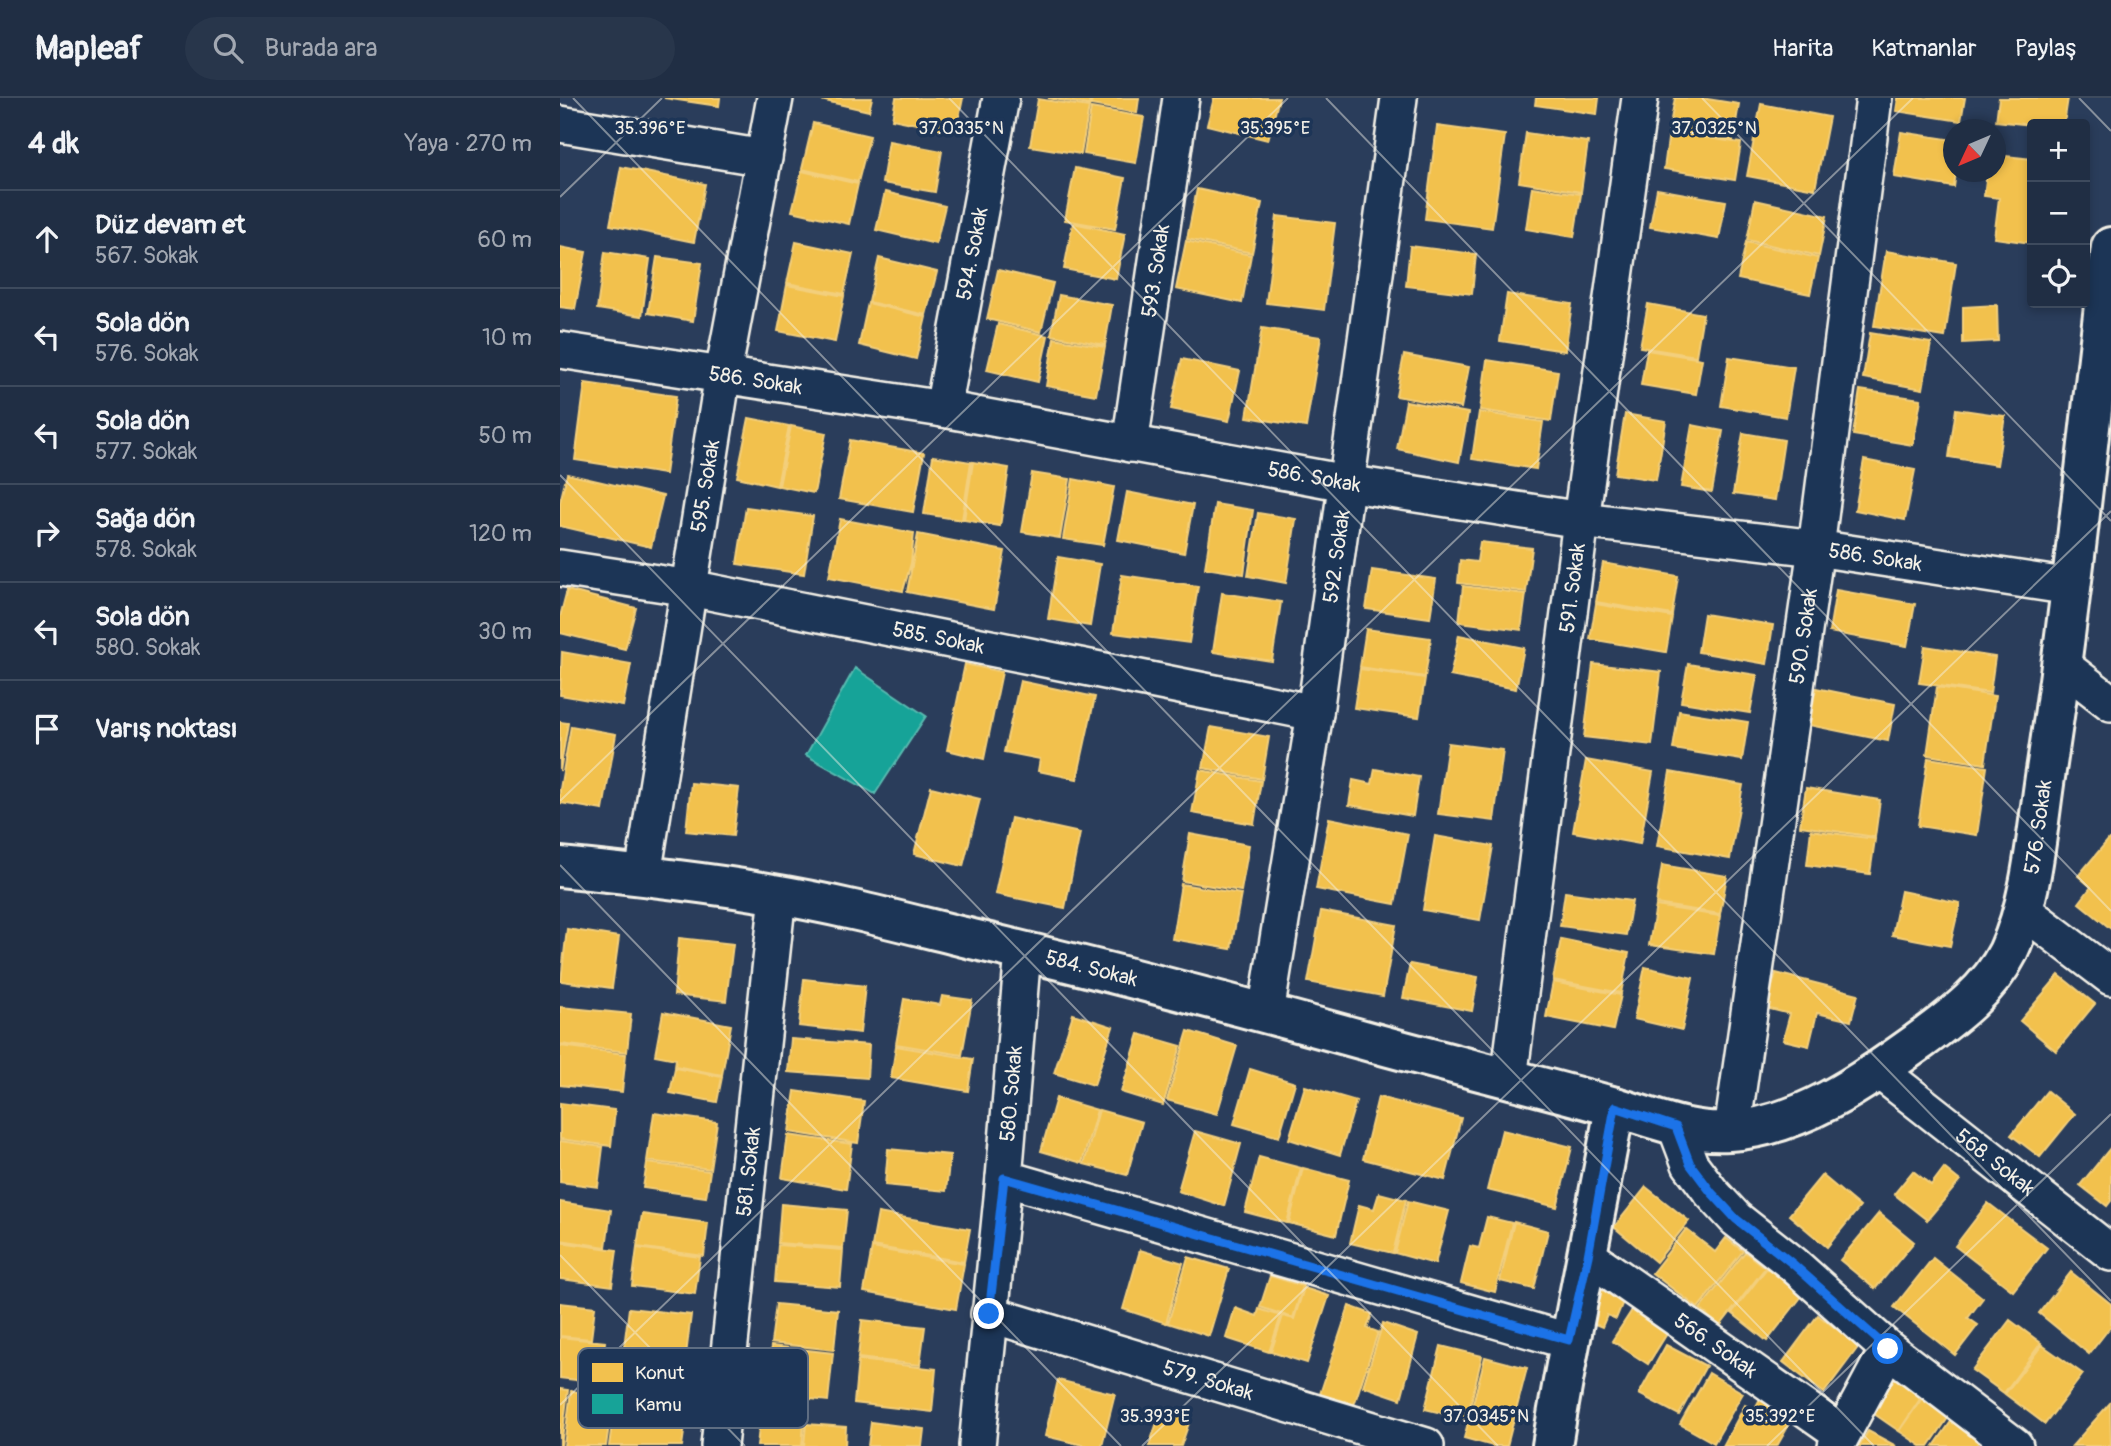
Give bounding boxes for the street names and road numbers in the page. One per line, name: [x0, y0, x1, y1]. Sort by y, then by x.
street label: 594. Sokak: [951, 205, 994, 303]
street label: 593. Sokak: [1136, 222, 1176, 319]
street label: 586. Sokak: [707, 360, 804, 401]
street label: 595. Sokak: [685, 437, 726, 534]
street label: 586. Sokak: [1265, 456, 1363, 499]
street label: 592. Sokak: [1317, 508, 1357, 605]
street label: 586. Sokak: [1827, 537, 1924, 578]
street label: 591. Sokak: [1554, 541, 1592, 635]
street label: 590. Sokak: [1784, 586, 1824, 686]
street label: 585. Sokak: [890, 616, 987, 661]
street label: 576. Sokak: [2018, 778, 2058, 876]
street label: 584. Sokak: [1043, 944, 1141, 993]
street label: 580. Sokak: [994, 1044, 1029, 1143]
street label: 568. Sokak: [1949, 1123, 2040, 1202]
street label: 581. Sokak: [731, 1125, 767, 1218]
street label: 566. Sokak: [1668, 1307, 1763, 1385]
street label: 579. Sokak: [1159, 1354, 1257, 1407]

